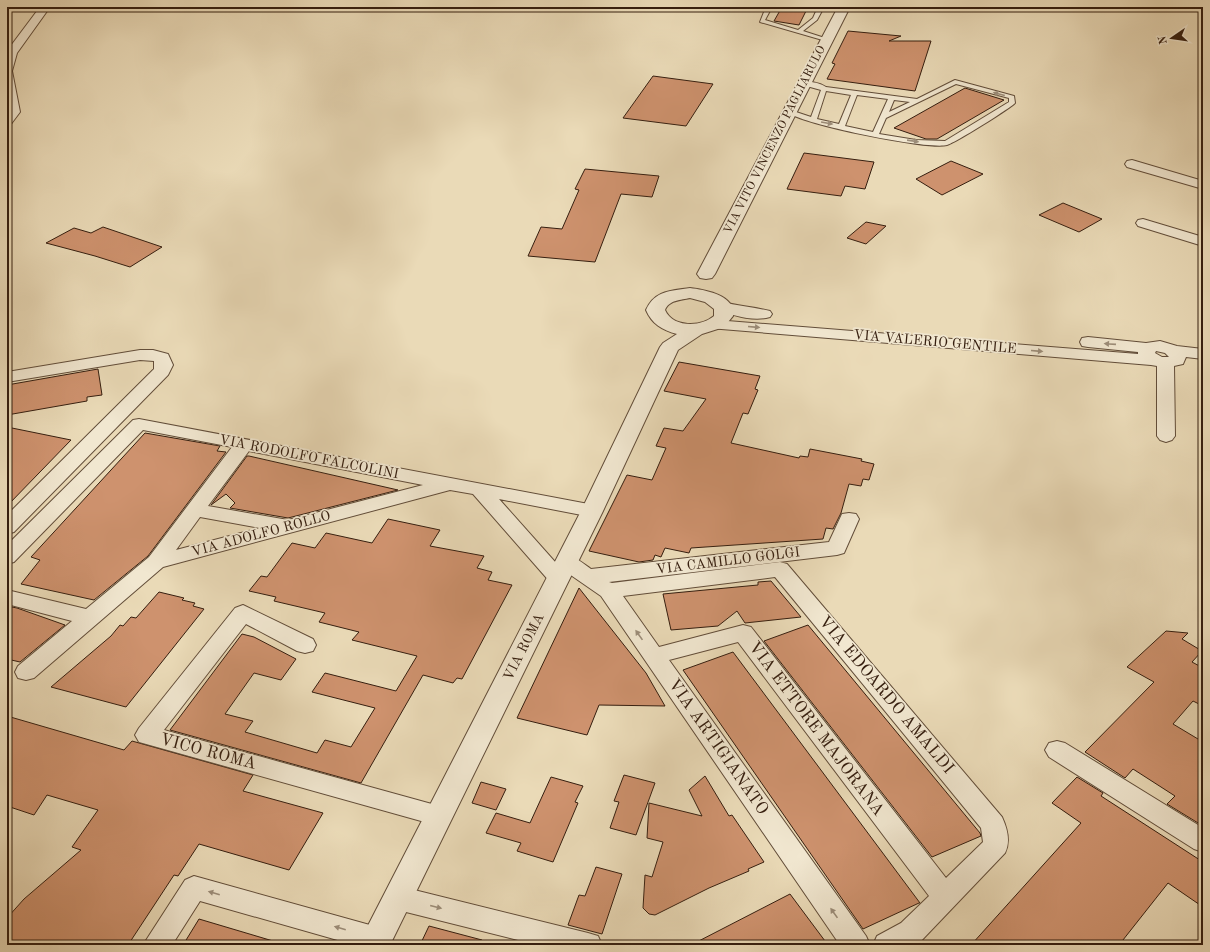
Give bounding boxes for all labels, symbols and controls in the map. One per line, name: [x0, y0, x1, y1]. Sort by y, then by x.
north arrow: [1152, 18, 1192, 58]
text: N: [1157, 34, 1170, 45]
street label: VIA VITO VINCENZO PAGLIARULO: [722, 44, 828, 236]
one-way arrow: [993, 91, 1005, 97]
one-way arrow: [821, 120, 833, 126]
one-way arrow: [907, 138, 919, 144]
one-way arrow: [748, 323, 760, 330]
street label: VIA VALERIO GENTILE: [853, 328, 1017, 356]
one-way arrow: [1104, 340, 1116, 347]
one-way arrow: [1031, 348, 1043, 354]
street label: VIA RODOLFO FALCOLINI: [218, 433, 400, 481]
street label: VIA ADOLFO ROLLO: [190, 509, 332, 559]
street label: VIA CAMILLO GOLGI: [655, 545, 801, 577]
street label: VIA ROMA: [501, 611, 547, 683]
street label: VIA EDOARDO AMALDI: [815, 613, 957, 777]
one-way arrow: [635, 629, 643, 640]
street label: VIA ETTORE MAJORANA: [745, 639, 887, 819]
street label: VIA ARTIGIANATO: [665, 676, 771, 818]
street label: VICO ROMA: [158, 731, 258, 773]
one-way arrow: [208, 890, 221, 896]
one-way arrow: [430, 905, 442, 911]
one-way arrow: [830, 908, 838, 918]
one-way arrow: [333, 925, 345, 931]

